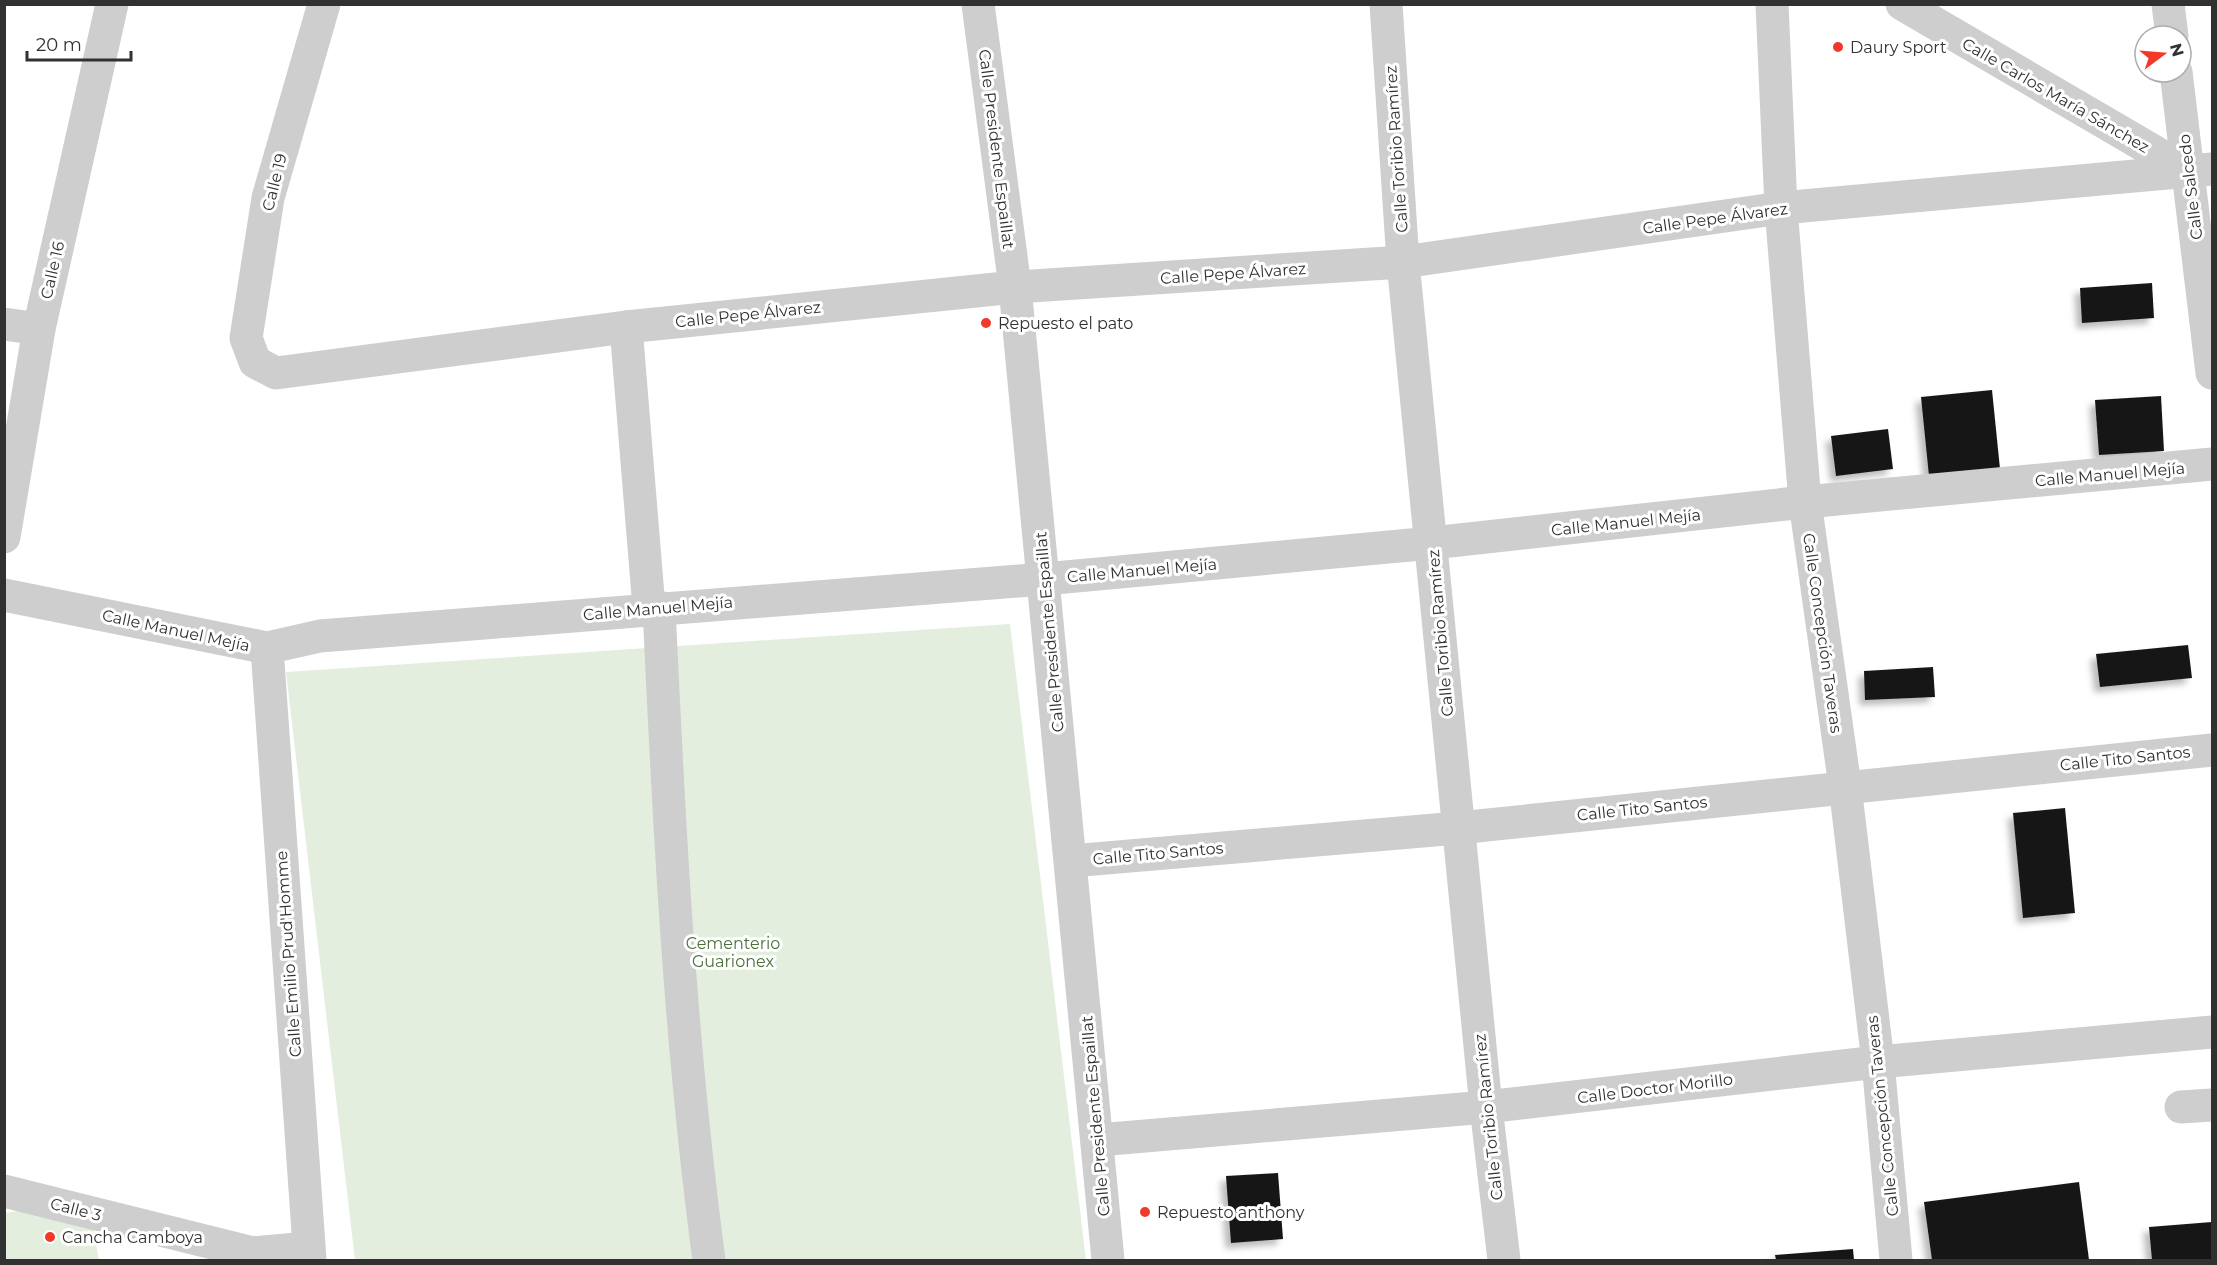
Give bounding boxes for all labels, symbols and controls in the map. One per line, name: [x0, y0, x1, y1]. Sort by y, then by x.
scale bar: [27, 24, 130, 62]
north arrow: [2133, 24, 2193, 84]
text: 20 m: [36, 34, 82, 56]
street label: Calle Carlos María Sánchez: [1959, 34, 2153, 157]
place label: Daury Sport: [1850, 38, 1947, 57]
marker: Daury Sport: [1831, 40, 1845, 54]
text: N: [2166, 41, 2188, 59]
street label: Calle Presidente Espaillat: [975, 48, 1018, 251]
street label: Calle Toribio Ramírez: [1381, 65, 1412, 233]
street label: Calle Salcedo: [2175, 133, 2206, 241]
street label: Calle 19: [258, 151, 291, 213]
street label: Calle Pepe Álvarez: [1641, 199, 1789, 238]
street label: Calle 16: [37, 239, 68, 301]
street label: Calle Pepe Álvarez: [1159, 259, 1307, 288]
street label: Calle Pepe Álvarez: [674, 297, 822, 332]
place label: Repuesto el pato: [998, 314, 1133, 333]
marker: Repuesto el pato: [979, 316, 993, 330]
street label: Calle Manuel Mejía: [2034, 458, 2186, 491]
street label: Calle Manuel Mejía: [1550, 505, 1702, 540]
street label: Calle Presidente Espaillat: [1031, 530, 1068, 733]
street label: Calle Concepción Taveras: [1799, 532, 1846, 734]
street label: Calle Toribio Ramírez: [1424, 549, 1457, 717]
street label: Calle Manuel Mejía: [1066, 554, 1218, 587]
street label: Calle Manuel Mejía: [582, 592, 734, 625]
street label: Calle Manuel Mejía: [100, 606, 251, 655]
street label: Calle Tito Santos: [2059, 742, 2191, 775]
street label: Calle Tito Santos: [1576, 792, 1708, 825]
street label: Calle Tito Santos: [1092, 838, 1224, 869]
street label: Calle Emilio Prud'Homme: [272, 850, 305, 1058]
park label: Cementerio Guarionex: [686, 934, 780, 971]
street label: Calle Presidente Espaillat: [1077, 1014, 1114, 1217]
street label: Calle Concepción Taveras: [1862, 1014, 1902, 1217]
street label: Calle Toribio Ramírez: [1470, 1033, 1507, 1201]
street label: Calle Doctor Morillo: [1576, 1070, 1734, 1107]
street label: Calle 3: [48, 1194, 103, 1225]
place label: Repuesto anthony: [1157, 1203, 1305, 1222]
marker: Repuesto anthony: [1138, 1205, 1152, 1219]
place label: Cancha Camboya: [62, 1228, 203, 1247]
marker: Cancha Camboya: [43, 1230, 57, 1244]

